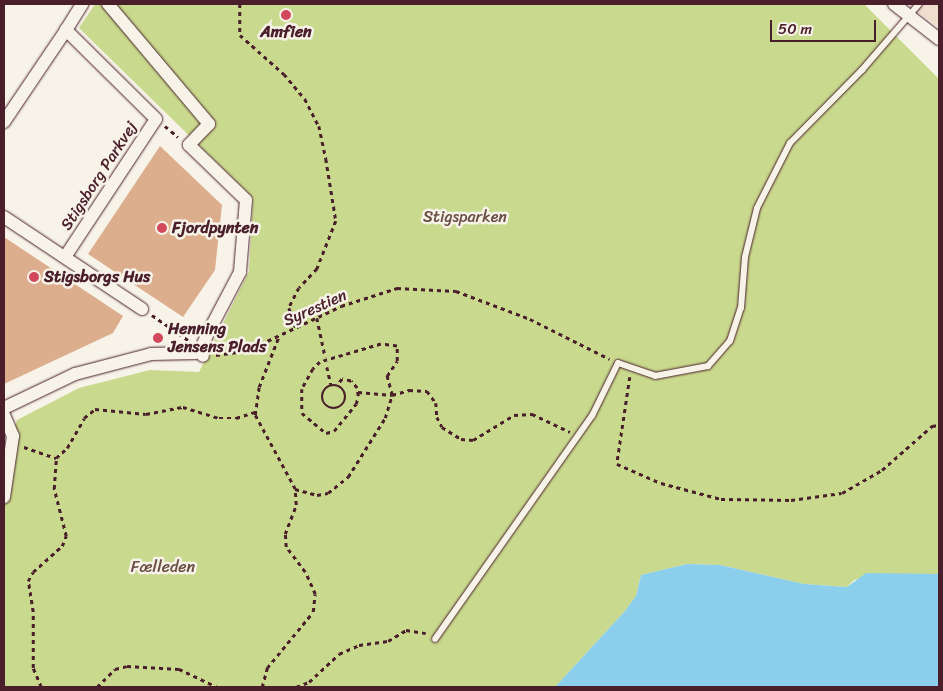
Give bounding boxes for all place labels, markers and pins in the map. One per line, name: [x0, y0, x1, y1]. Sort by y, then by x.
marker: Amfien: [280, 9, 292, 21]
place label: Amfien: [260, 22, 312, 42]
place label: Fjordpynten: [172, 218, 258, 238]
marker: Fjordpynten: [156, 222, 168, 234]
place label: Stigsborgs Hus: [44, 267, 150, 287]
marker: Stigsborgs Hus: [28, 271, 40, 283]
place label: Henning Jensens Plads: [168, 319, 265, 357]
marker: Henning Jensens Plads: [152, 332, 164, 344]

